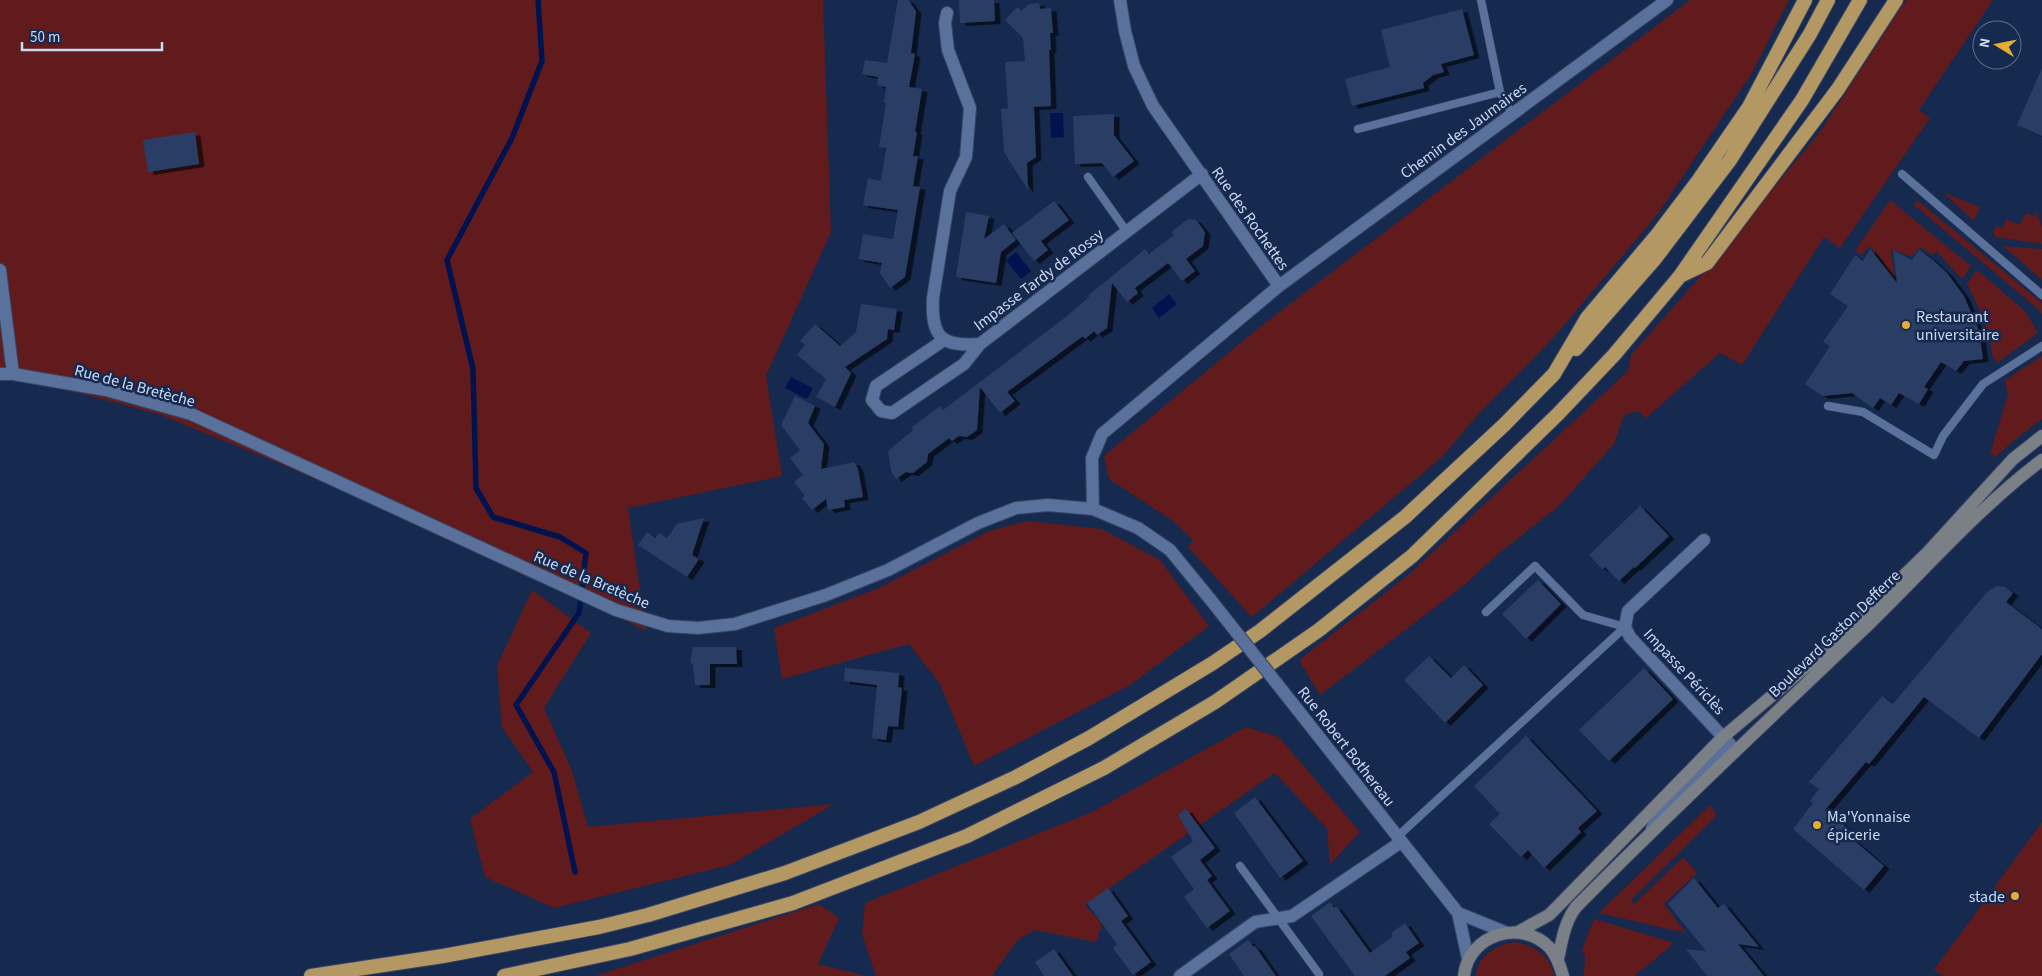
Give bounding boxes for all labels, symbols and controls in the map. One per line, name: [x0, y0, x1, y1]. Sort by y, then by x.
scale bar: [22, 20, 162, 52]
north arrow: [1972, 20, 2022, 70]
text: 50 m: [30, 27, 60, 48]
text: N: [1975, 37, 1996, 49]
street label: Chemin des Jaumaires: [1396, 77, 1532, 184]
street label: Rue des Rochettes: [1206, 162, 1294, 275]
street label: Impasse Tardy de Rossy: [969, 223, 1109, 336]
place label: Restaurant universitaire: [1916, 306, 1999, 346]
marker: Restaurant universitaire: [1900, 319, 1912, 331]
street label: Rue de la Bretèche: [72, 359, 198, 413]
street label: Rue de la Bretèche: [530, 546, 653, 614]
street label: Boulevard Gaston Defferre: [1764, 565, 1905, 703]
street label: Impasse Périclès: [1638, 624, 1730, 720]
street label: Rue Robert Bothereau: [1292, 682, 1400, 811]
place label: Ma'Yonnaise épicerie: [1827, 806, 1911, 846]
marker: Ma'Yonnaise épicerie: [1811, 819, 1823, 831]
place label: stade: [1969, 886, 2005, 908]
marker: stade: [2009, 890, 2021, 902]

